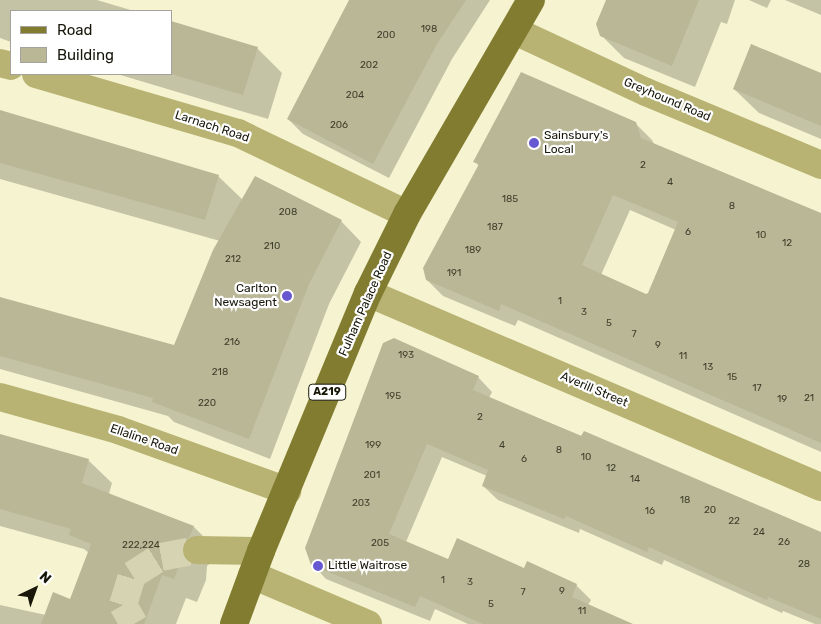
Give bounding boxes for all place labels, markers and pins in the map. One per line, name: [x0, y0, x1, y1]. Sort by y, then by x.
place label: Sainsbury's Local: [544, 129, 608, 157]
marker: Sainsbury's Local: [528, 137, 540, 149]
place label: Carlton Newsagent: [214, 282, 277, 310]
marker: Carlton Newsagent: [281, 290, 293, 302]
place label: Little Waitrose: [328, 559, 407, 573]
marker: Little Waitrose: [312, 560, 324, 572]

